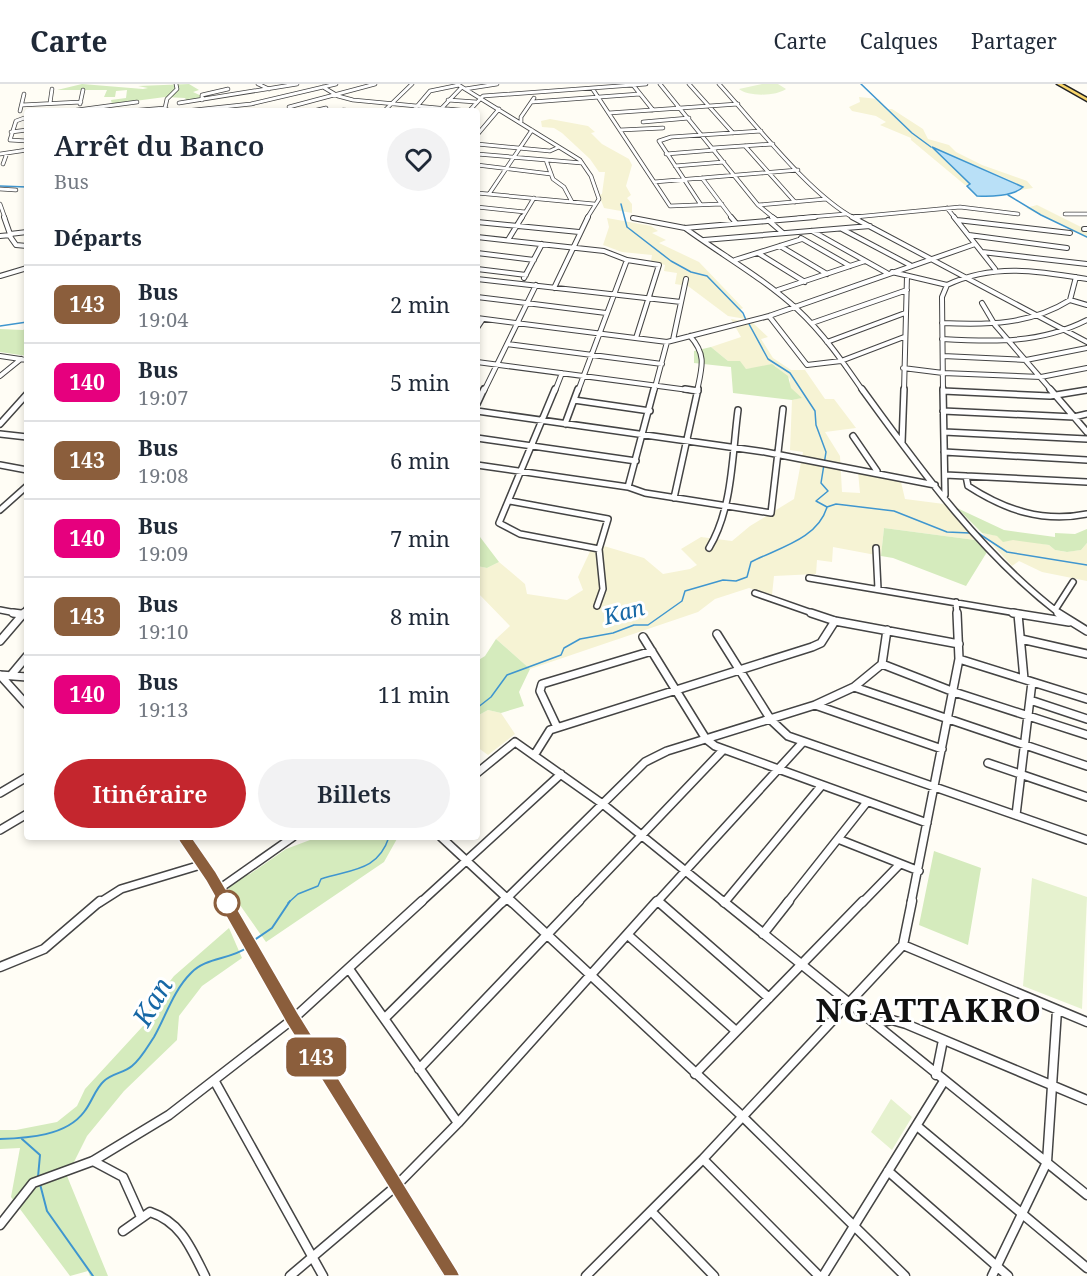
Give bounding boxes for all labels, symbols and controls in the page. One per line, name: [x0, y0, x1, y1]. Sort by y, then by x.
text: Carte: [30, 22, 108, 60]
text: Carte: [774, 27, 827, 55]
text: Calques: [860, 27, 938, 55]
text: Partager: [971, 27, 1057, 55]
text: Arrêt du Banco: [54, 126, 265, 164]
button: heart: [387, 128, 450, 191]
text: Bus: [54, 168, 89, 195]
text: Départs: [54, 222, 142, 252]
text: Bus: [138, 276, 178, 306]
text: 2 min: [390, 289, 450, 319]
text: 143: [69, 290, 105, 318]
text: 19:04: [138, 306, 188, 333]
text: Bus: [138, 354, 178, 384]
text: 5 min: [390, 367, 450, 397]
text: 140: [69, 368, 105, 396]
text: 19:07: [138, 384, 188, 411]
text: Bus: [138, 432, 178, 462]
text: 6 min: [390, 445, 450, 475]
text: 143: [69, 446, 105, 474]
text: 19:08: [138, 462, 188, 489]
text: Bus: [138, 510, 178, 540]
text: 7 min: [390, 523, 450, 553]
text: 140: [69, 524, 105, 552]
text: 19:09: [138, 540, 188, 567]
text: Bus: [138, 588, 178, 618]
water label: Kan: [599, 591, 648, 631]
text: 8 min: [390, 601, 450, 631]
text: 143: [69, 602, 105, 630]
text: 19:10: [138, 618, 188, 645]
text: Bus: [138, 666, 178, 696]
text: 11 min: [378, 679, 450, 709]
text: 140: [69, 680, 105, 708]
text: 19:13: [138, 696, 188, 723]
button: Itinéraire: [54, 759, 246, 828]
button: Billets: [258, 759, 450, 828]
unlabelled marker: [214, 890, 240, 916]
water label: Kan: [122, 970, 180, 1033]
district label: NGATTAKRO: [816, 987, 1042, 1032]
line badge: 143: [282, 1038, 350, 1076]
text: 143: [298, 1043, 334, 1071]

